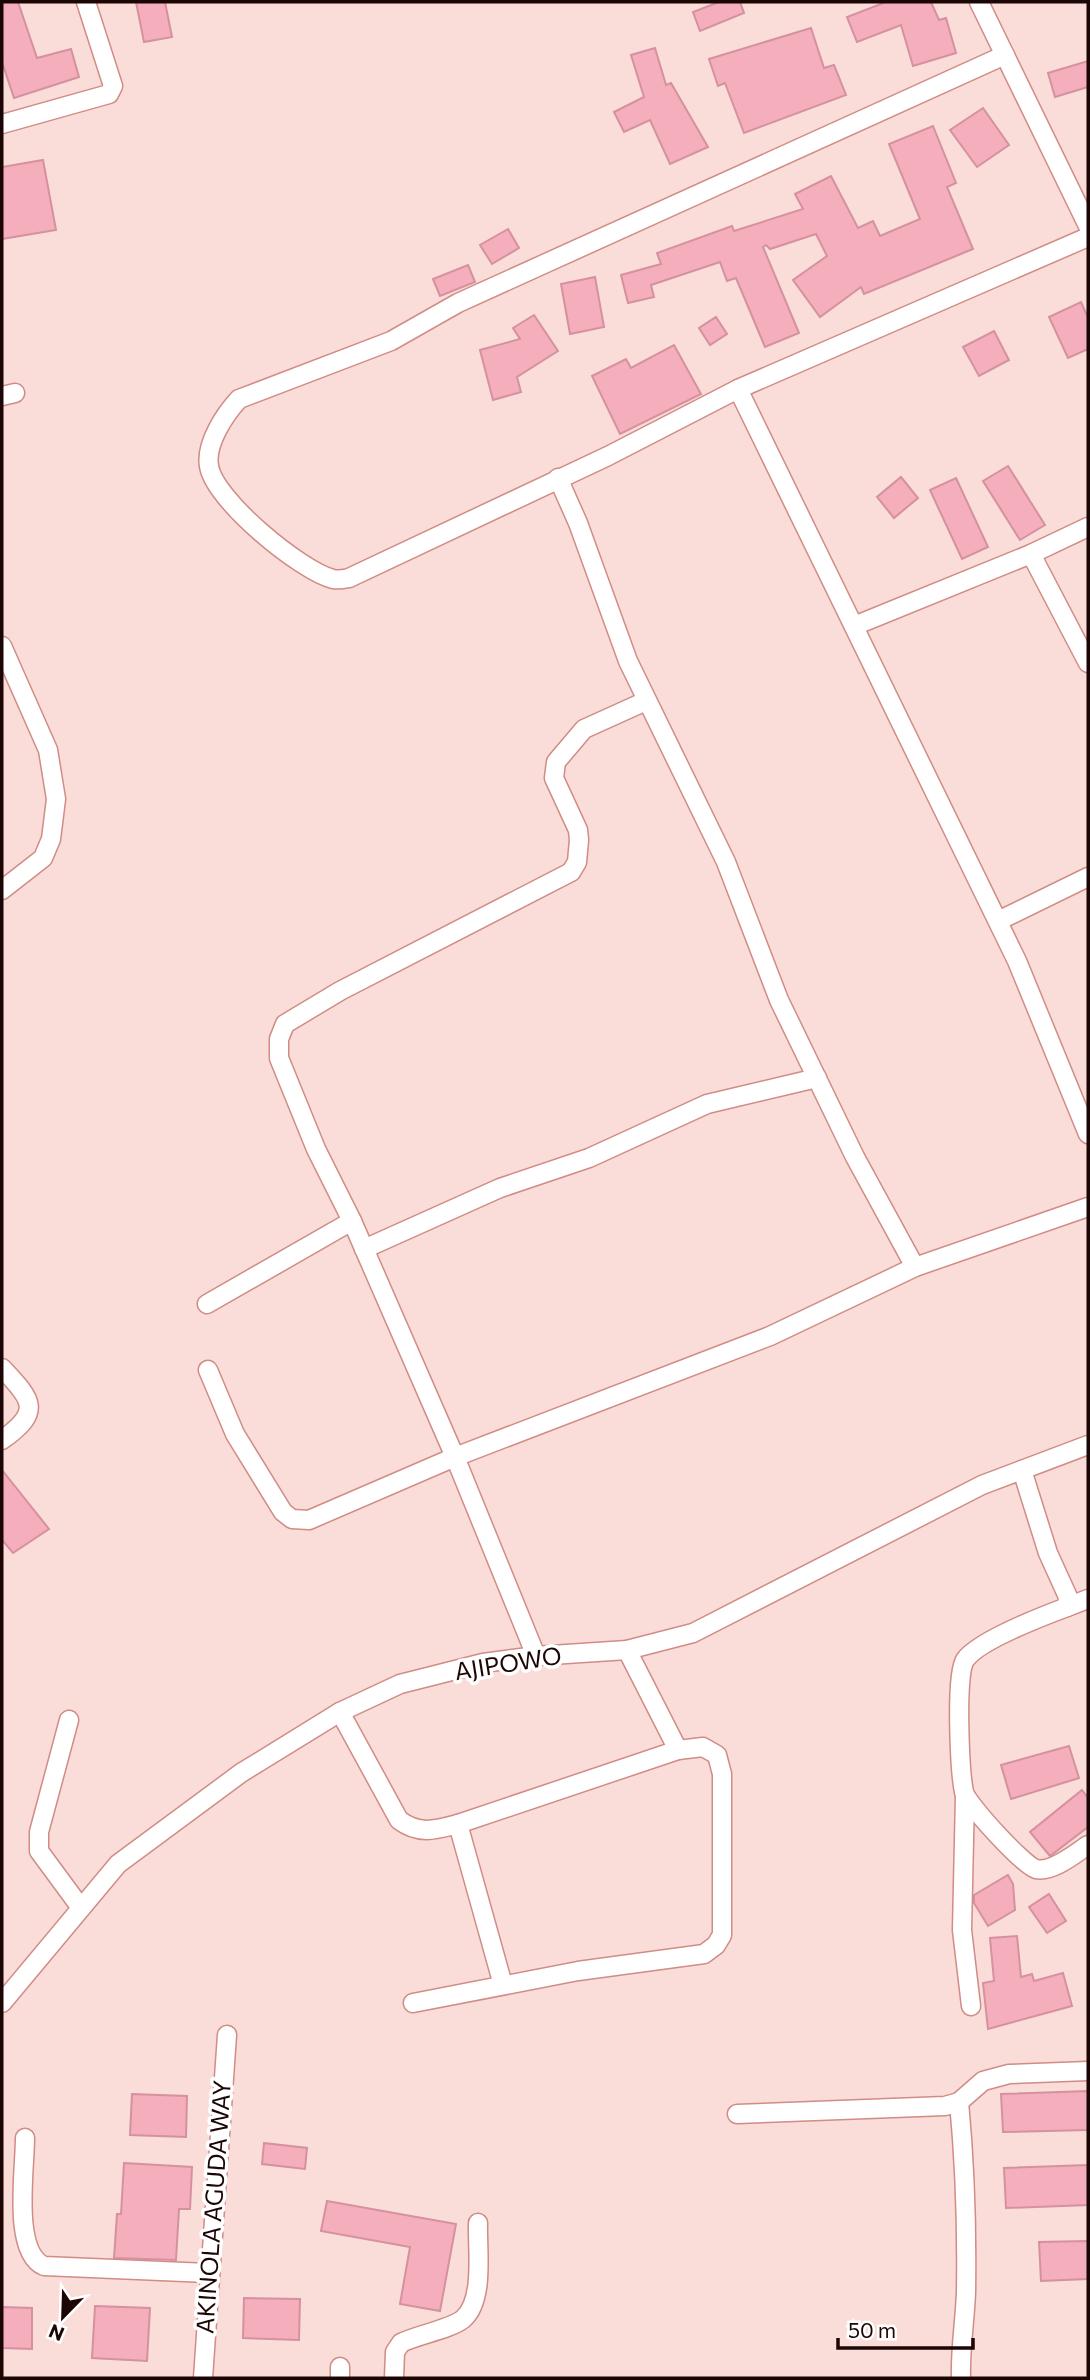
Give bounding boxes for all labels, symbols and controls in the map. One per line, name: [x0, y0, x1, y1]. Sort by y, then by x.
street label: AJIPOWO: [452, 1640, 563, 1685]
street label: AKINOLA AGUDA WAY: [189, 2079, 236, 2335]
north arrow: [28, 2282, 98, 2352]
scale bar: [838, 2306, 973, 2350]
text: 50 m: [848, 2317, 896, 2342]
text: N: [45, 2320, 67, 2346]

